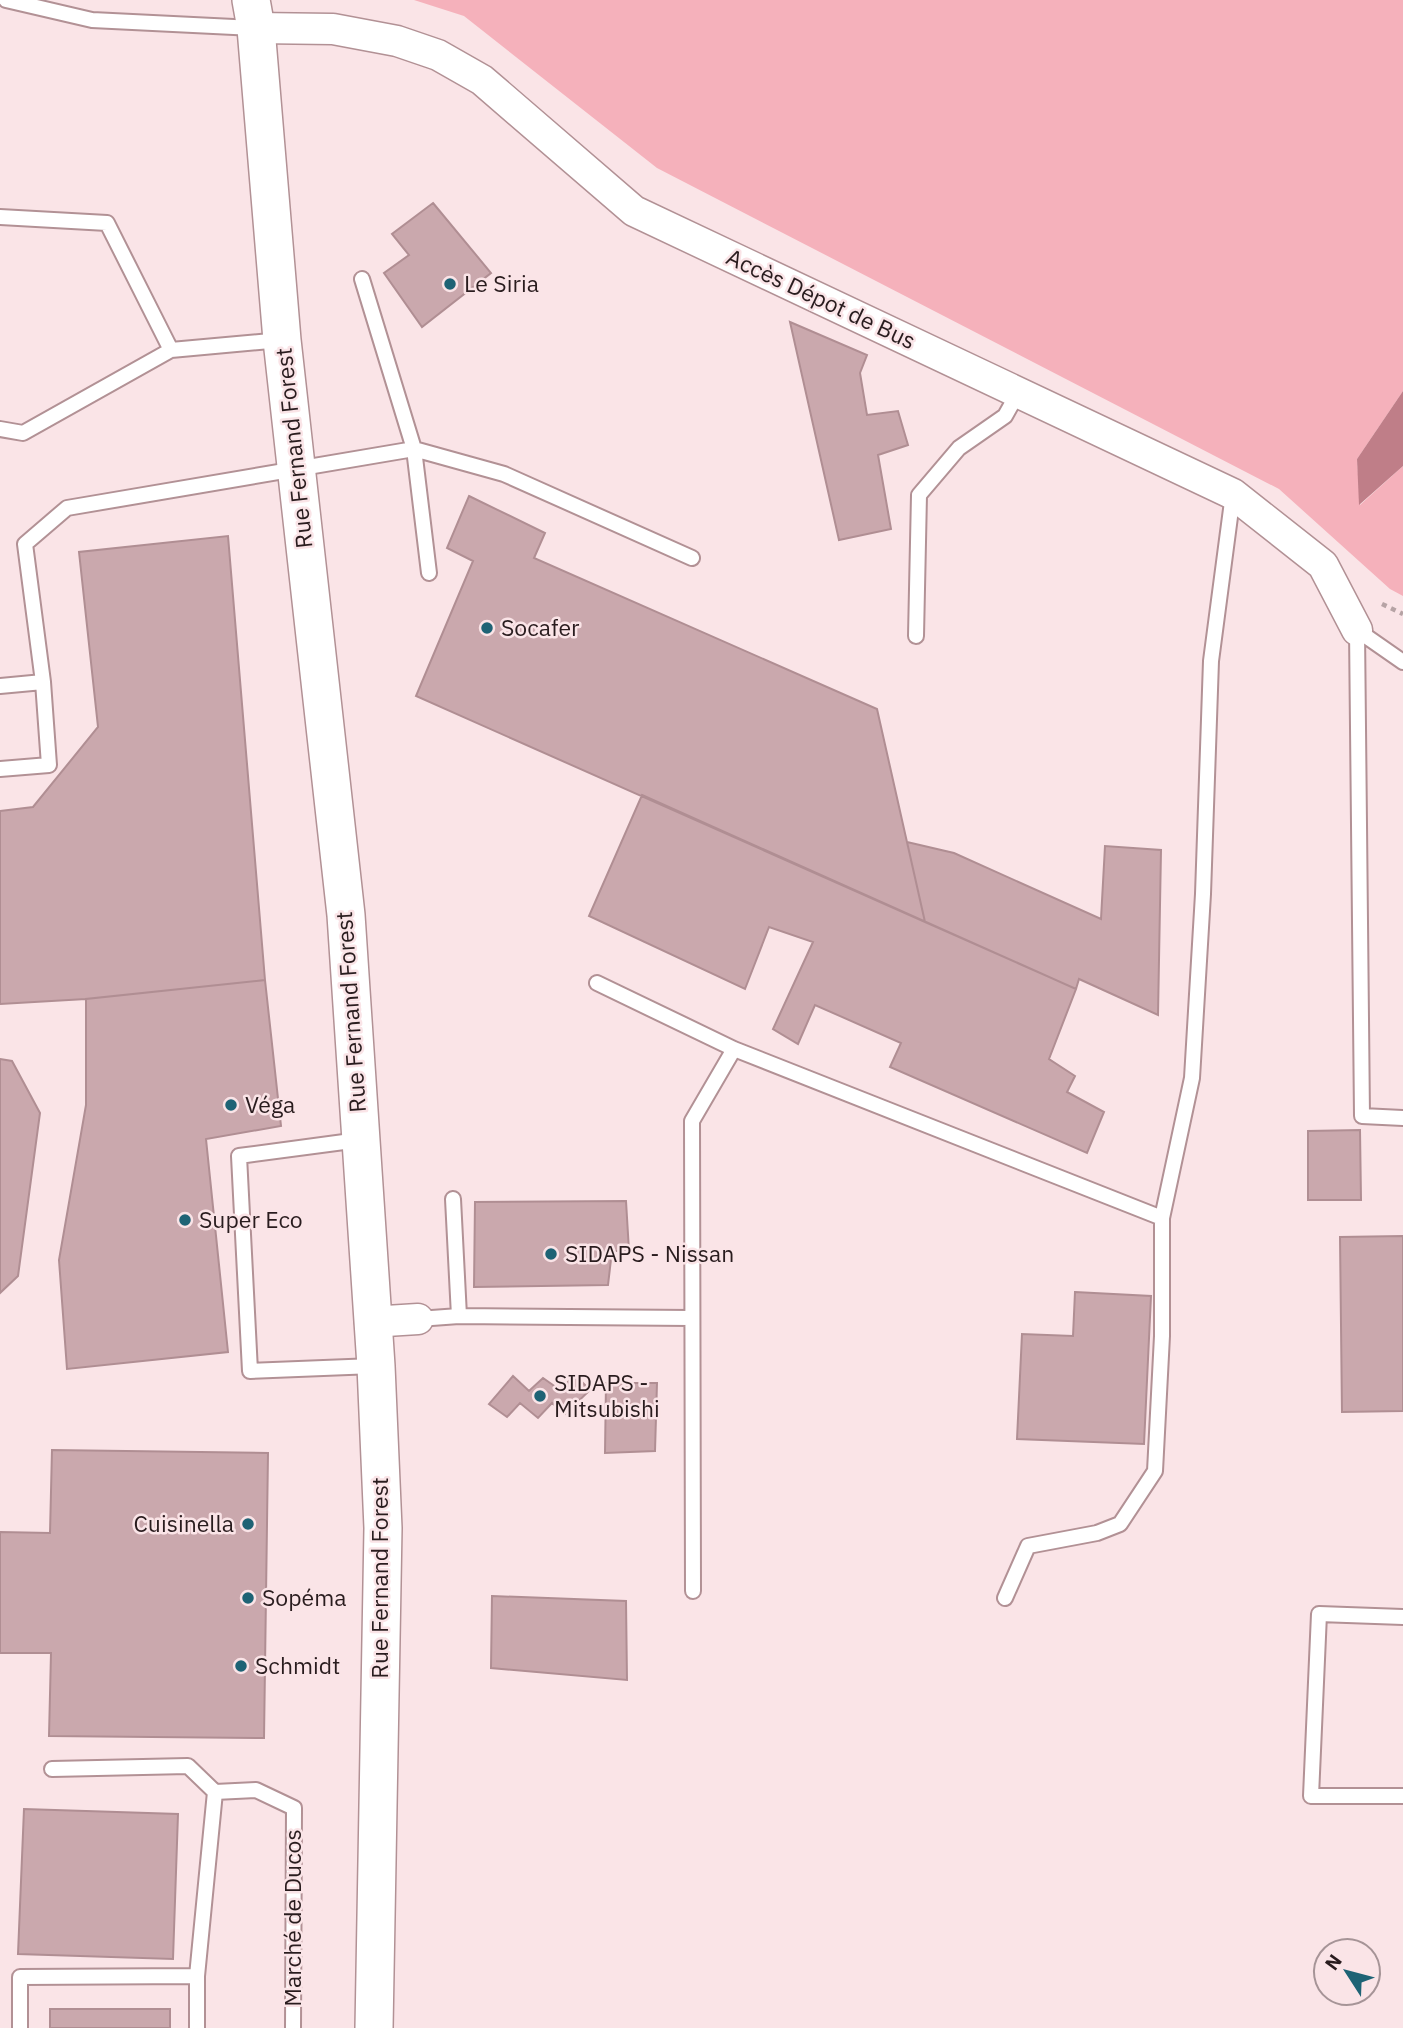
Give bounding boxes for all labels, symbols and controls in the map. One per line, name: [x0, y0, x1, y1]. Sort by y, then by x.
street label: Accès Dépot de Bus: [722, 241, 921, 355]
place label: Le Siria: [464, 268, 539, 298]
marker: Le Siria: [442, 276, 458, 292]
street label: Rue Fernand Forest: [268, 346, 318, 550]
place label: Socafer: [501, 612, 580, 642]
marker: Socafer: [479, 620, 495, 636]
street label: Rue Fernand Forest: [328, 910, 372, 1114]
place label: Véga: [245, 1089, 295, 1119]
marker: Véga: [223, 1097, 239, 1113]
place label: Super Eco: [199, 1204, 303, 1234]
marker: Super Eco: [177, 1212, 193, 1228]
place label: SIDAPS - Nissan: [565, 1238, 734, 1268]
marker: SIDAPS - Nissan: [543, 1246, 559, 1262]
place label: SIDAPS - Mitsubishi: [554, 1367, 660, 1423]
marker: SIDAPS - Mitsubishi: [532, 1388, 548, 1404]
street label: Rue Fernand Forest: [364, 1477, 394, 1679]
place label: Cuisinella: [134, 1508, 234, 1538]
marker: Cuisinella: [240, 1516, 256, 1532]
place label: Sopéma: [262, 1582, 347, 1612]
marker: Sopéma: [240, 1590, 256, 1606]
place label: Schmidt: [255, 1650, 340, 1680]
marker: Schmidt: [233, 1658, 249, 1674]
street label: Marché de Ducos: [277, 1829, 307, 2007]
north arrow: [1312, 1937, 1382, 2007]
text: N: [1319, 1949, 1347, 1975]

